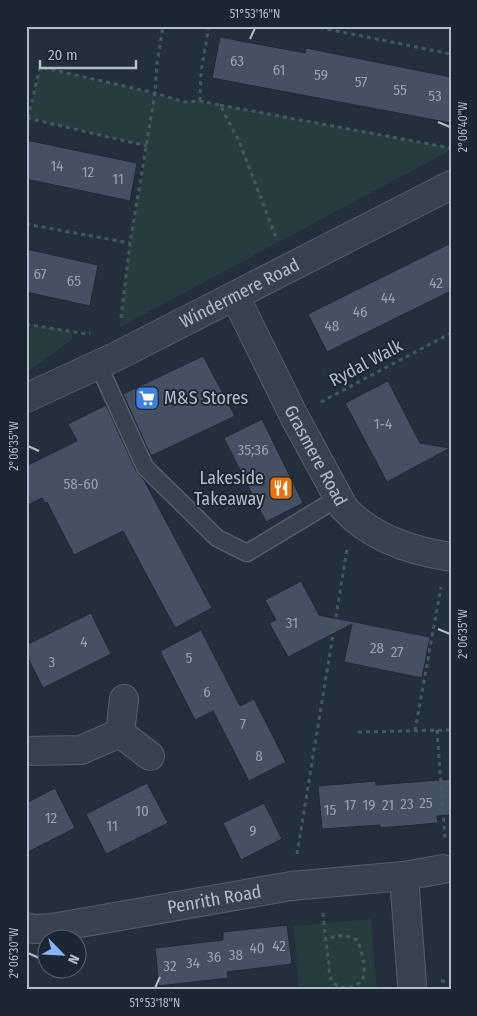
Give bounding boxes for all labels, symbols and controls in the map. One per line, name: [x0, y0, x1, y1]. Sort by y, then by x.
text: 51°53'16"N: [230, 7, 280, 21]
scale bar: [40, 38, 136, 70]
text: 20 m: [48, 46, 78, 64]
house number: 63: [230, 52, 244, 70]
house number: 61: [273, 61, 285, 79]
house number: 59: [314, 66, 328, 84]
house number: 57: [355, 73, 367, 91]
house number: 55: [393, 81, 407, 99]
house number: 53: [428, 87, 442, 105]
text: 2°06'40"W: [456, 102, 470, 152]
house number: 14: [50, 157, 64, 175]
house number: 12: [82, 163, 95, 181]
house number: 11: [112, 170, 124, 188]
street label: Windermere Road: [176, 253, 303, 333]
house number: 67: [33, 265, 47, 283]
house number: 65: [67, 272, 81, 290]
house number: 42: [429, 274, 443, 292]
house number: 44: [381, 289, 395, 307]
house number: 46: [353, 303, 367, 321]
house number: 48: [325, 317, 339, 335]
street label: Rydal Walk: [326, 334, 407, 391]
supermarket icon: M&S Stores: [134, 385, 160, 411]
place label: M&S Stores: [164, 387, 249, 409]
street label: Grasmere Road: [280, 402, 352, 510]
house number: 1-4: [374, 415, 392, 433]
text: 2°06'35"W: [7, 421, 21, 471]
house number: 35;36: [237, 441, 269, 459]
place label: Lakeside Takeaway: [194, 467, 264, 510]
house number: 58-60: [63, 475, 99, 493]
restaurant icon: Lakeside Takeaway: [268, 475, 294, 501]
text: 2°06'35"W: [456, 609, 470, 659]
house number: 31: [286, 614, 298, 632]
house number: 4: [80, 633, 88, 651]
house number: 28: [370, 639, 384, 657]
house number: 27: [391, 643, 403, 661]
house number: 5: [186, 649, 193, 667]
house number: 3: [49, 653, 56, 671]
house number: 6: [203, 683, 211, 701]
house number: 7: [240, 715, 246, 733]
house number: 8: [255, 747, 263, 765]
house number: 25: [419, 794, 433, 812]
house number: 23: [400, 795, 414, 813]
house number: 17: [344, 796, 356, 814]
house number: 19: [362, 796, 376, 814]
house number: 21: [382, 796, 394, 814]
house number: 15: [324, 801, 336, 819]
house number: 10: [135, 802, 149, 820]
house number: 12: [45, 809, 58, 827]
house number: 11: [106, 817, 118, 835]
house number: 9: [249, 822, 257, 840]
street label: Penrith Road: [166, 880, 263, 919]
text: 2°06'30"W: [7, 928, 21, 978]
north arrow: [38, 928, 88, 978]
house number: 42: [272, 937, 286, 955]
house number: 40: [249, 939, 265, 957]
house number: 38: [229, 946, 243, 964]
house number: 36: [207, 948, 221, 966]
text: N: [64, 952, 83, 966]
house number: 34: [186, 954, 200, 972]
house number: 32: [163, 957, 177, 975]
text: 51°53'18"N: [130, 996, 180, 1010]

